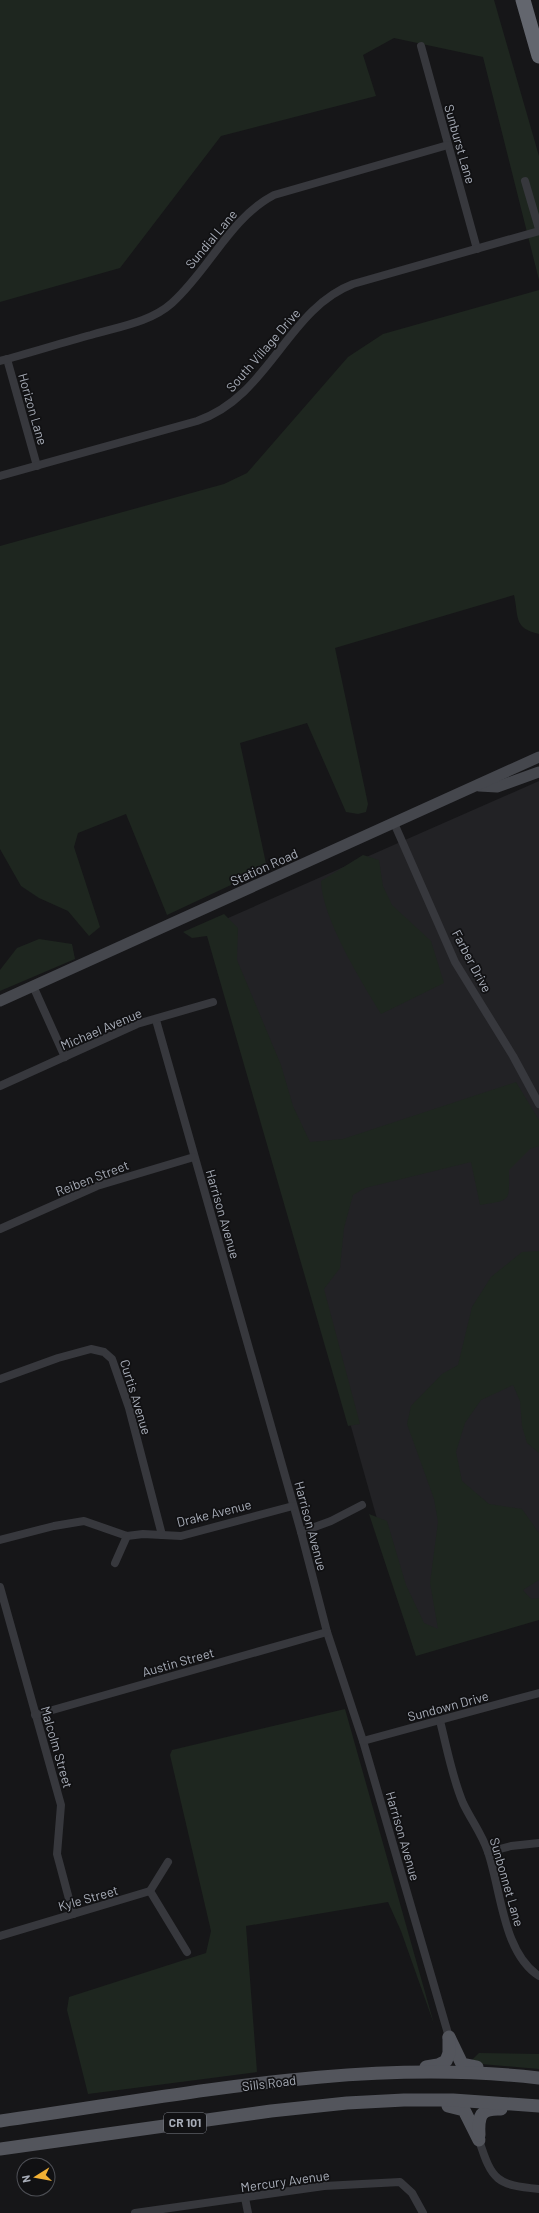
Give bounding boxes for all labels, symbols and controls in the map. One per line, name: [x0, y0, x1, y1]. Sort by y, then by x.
street label: Sunburst Lane: [441, 102, 479, 186]
street label: Sundial Lane: [182, 206, 240, 272]
street label: South Village Drive: [223, 305, 304, 395]
street label: Horizon Lane: [15, 371, 51, 447]
street label: Station Road: [228, 845, 300, 889]
street label: Farber Drive: [449, 927, 495, 995]
street label: Michael Avenue: [58, 1005, 144, 1053]
street label: Reiben Street: [53, 1157, 131, 1199]
street label: Harrison Avenue: [203, 1167, 243, 1261]
street label: Curtis Avenue: [117, 1357, 155, 1437]
street label: Harrison Avenue: [291, 1479, 331, 1573]
street label: Drake Avenue: [175, 1496, 253, 1530]
street label: Austin Street: [140, 1644, 216, 1680]
street label: Sundown Drive: [406, 1687, 490, 1725]
street label: Malcolm Street: [38, 1704, 76, 1790]
street label: Harrison Avenue: [383, 1789, 423, 1883]
street label: Sunbonnet Lane: [487, 1836, 527, 1928]
street label: Kyle Street: [56, 1882, 120, 1914]
street label: Sills Road: [241, 2072, 297, 2094]
road number: CR 101: [164, 2113, 206, 2133]
north arrow: [16, 2157, 56, 2197]
street label: Mercury Avenue: [240, 2167, 331, 2195]
text: N: [19, 2174, 33, 2184]

